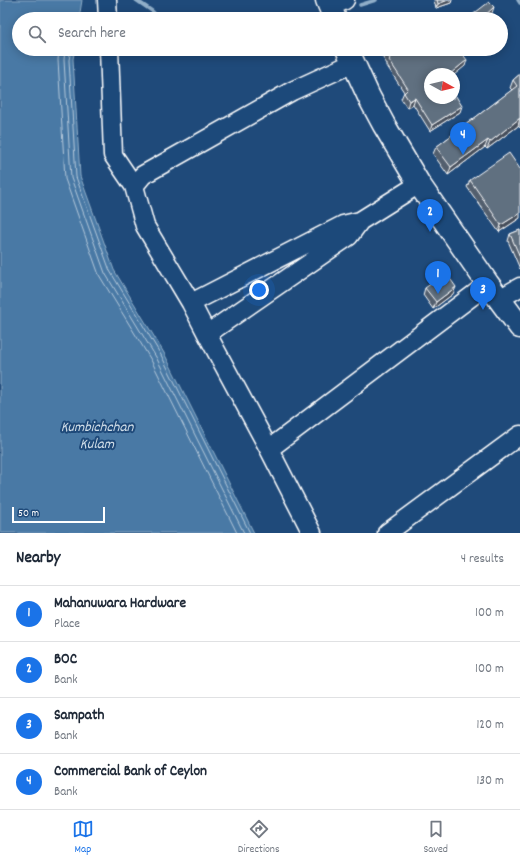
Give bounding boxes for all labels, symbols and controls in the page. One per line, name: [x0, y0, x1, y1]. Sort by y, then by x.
search box: [12, 12, 508, 56]
icon: search: [26, 23, 48, 45]
text: Search here: [58, 23, 126, 45]
north arrow: [424, 68, 460, 104]
pin: 4: [450, 122, 476, 155]
pin: 2: [417, 199, 443, 232]
pin: 1: [425, 261, 451, 294]
pin: 3: [470, 277, 496, 310]
your location: [249, 280, 269, 300]
water label: Kumbichchan Kulam: [61, 417, 134, 456]
scale bar: [12, 505, 105, 524]
text: 50 m: [18, 506, 39, 522]
text: Nearby: [16, 547, 60, 571]
text: 4 results: [461, 550, 504, 569]
text: Mahanuwara Hardware: [54, 593, 186, 615]
text: 1: [28, 604, 30, 623]
text: 100 m: [475, 604, 504, 623]
text: Place: [54, 615, 80, 634]
text: BOC: [54, 649, 77, 671]
text: 2: [26, 660, 32, 679]
text: 100 m: [475, 660, 504, 679]
text: Bank: [54, 671, 78, 690]
text: Sampath: [54, 705, 104, 727]
text: 3: [26, 716, 32, 735]
text: 120 m: [476, 716, 504, 735]
text: Bank: [54, 727, 78, 746]
text: Commercial Bank of Ceylon: [54, 761, 207, 783]
text: 4: [26, 772, 32, 791]
text: 130 m: [476, 772, 504, 791]
text: Bank: [54, 783, 78, 802]
tab: Map: [72, 818, 94, 858]
tab: Directions: [238, 818, 280, 858]
tab: Saved: [423, 818, 448, 858]

